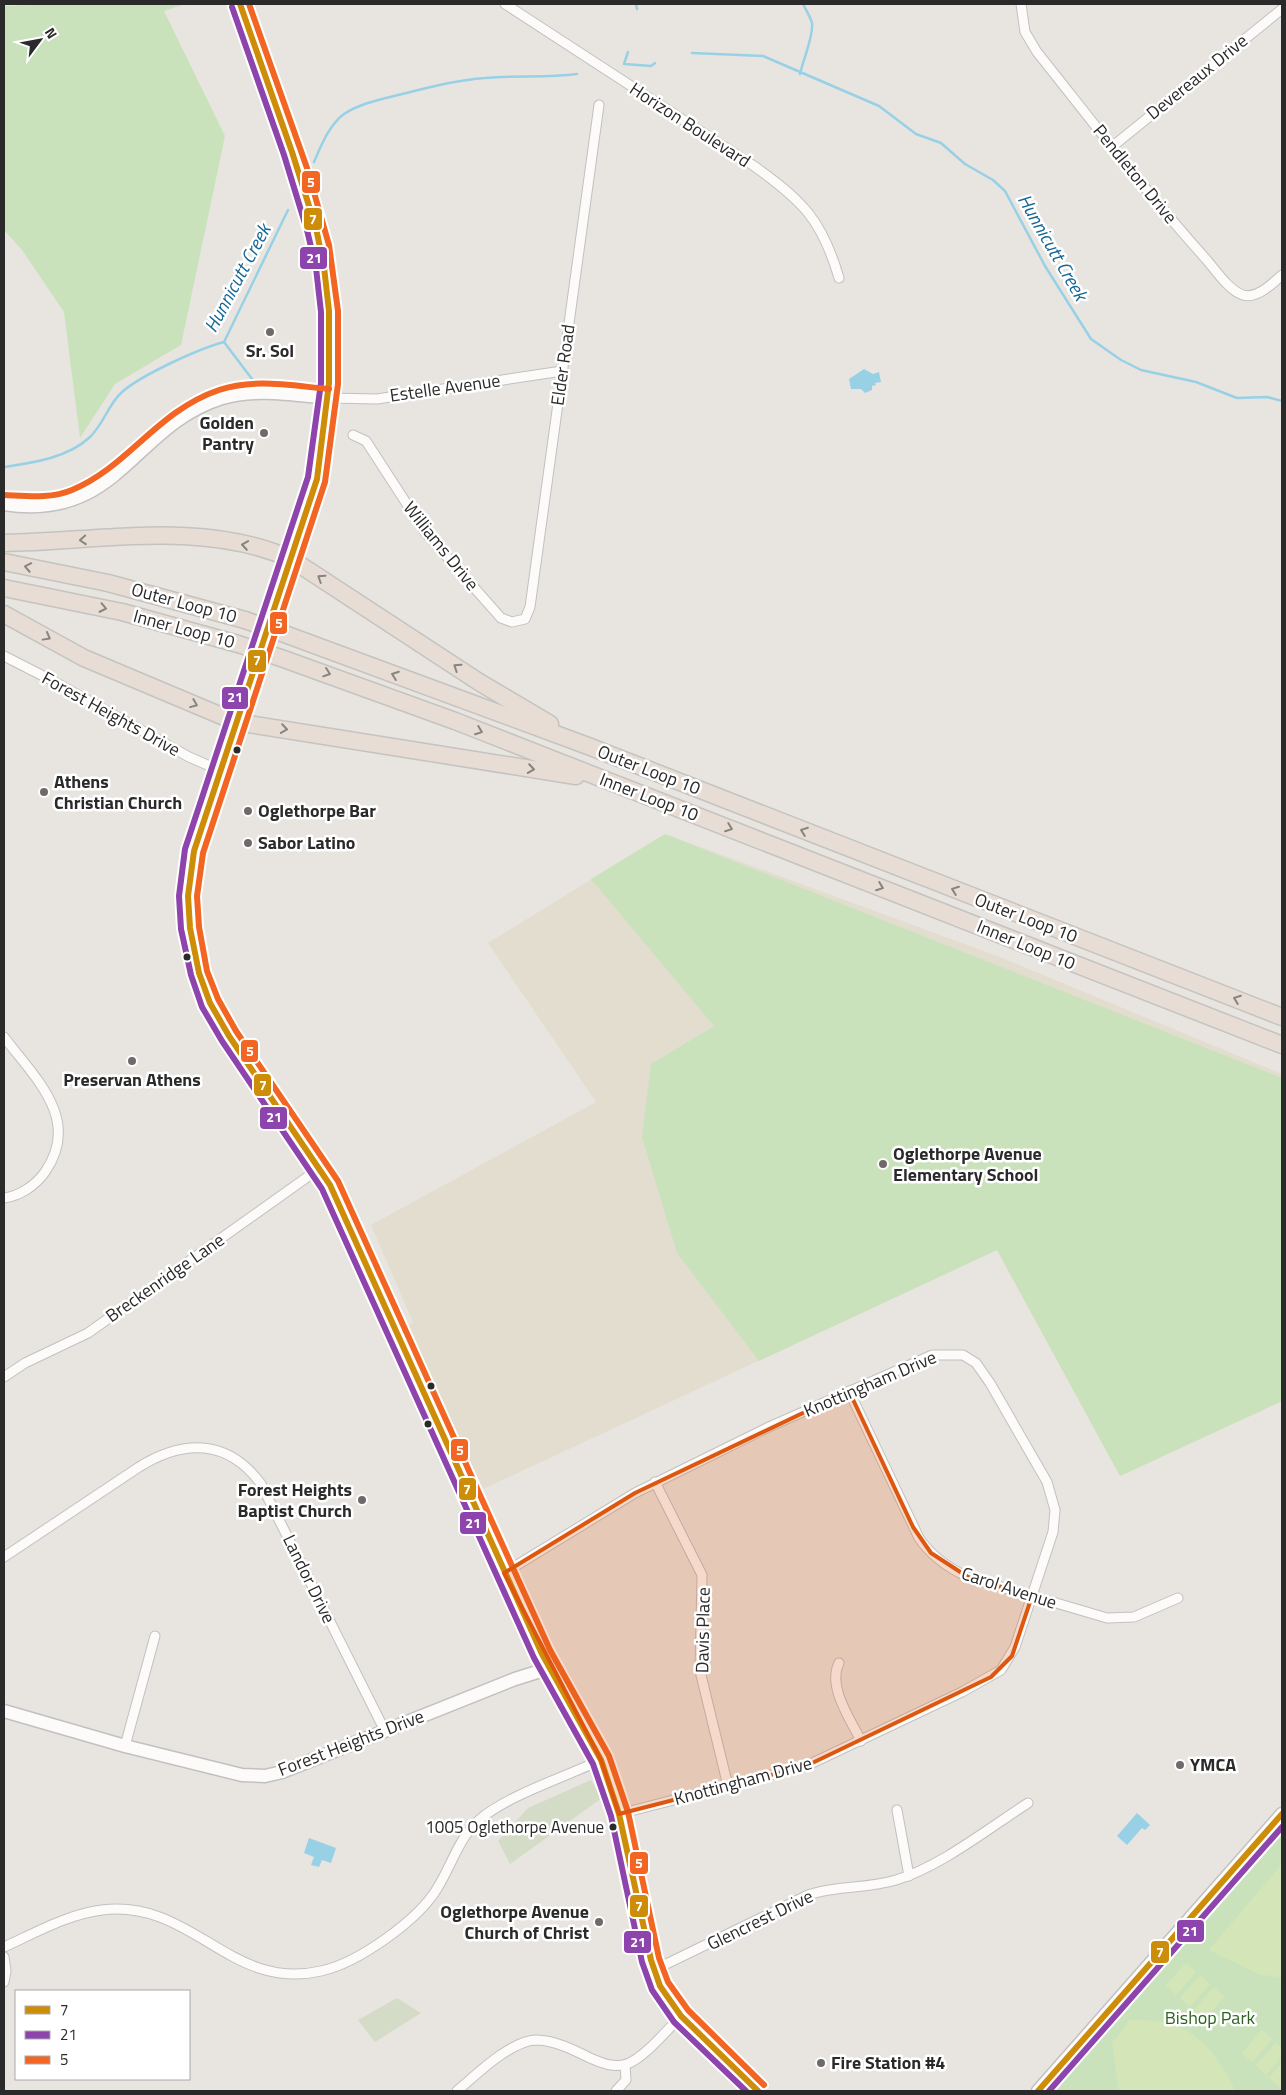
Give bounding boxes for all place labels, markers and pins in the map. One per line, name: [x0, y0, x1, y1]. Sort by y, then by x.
marker: Sr. Sol: [264, 326, 276, 338]
place label: Sr. Sol: [246, 337, 294, 364]
place label: Golden Pantry: [200, 409, 254, 457]
marker: Golden Pantry: [258, 427, 270, 439]
unlabelled marker: [232, 745, 242, 755]
place label: Athens Christian Church: [54, 768, 182, 816]
marker: Athens Christian Church: [38, 786, 50, 798]
place label: Oglethorpe Bar: [258, 797, 376, 824]
marker: Oglethorpe Bar: [242, 805, 254, 817]
place label: Sabor Latino: [258, 829, 355, 856]
marker: Sabor Latino: [242, 837, 254, 849]
unlabelled marker: [182, 952, 192, 962]
marker: Preservan Athens: [126, 1055, 138, 1067]
place label: Preservan Athens: [63, 1066, 201, 1093]
place label: Oglethorpe Avenue Elementary School: [893, 1140, 1042, 1188]
marker: Oglethorpe Avenue Elementary School: [877, 1158, 889, 1170]
unlabelled marker: [426, 1381, 436, 1391]
unlabelled marker: [423, 1419, 433, 1429]
place label: Forest Heights Baptist Church: [237, 1476, 352, 1524]
marker: Forest Heights Baptist Church: [356, 1494, 368, 1506]
place label: YMCA: [1190, 1751, 1236, 1778]
marker: YMCA: [1174, 1759, 1186, 1771]
place label: 1005 Oglethorpe Avenue: [425, 1814, 604, 1840]
marker: 1005 Oglethorpe Avenue: [608, 1822, 618, 1832]
place label: Oglethorpe Avenue Church of Christ: [440, 1898, 589, 1946]
marker: Oglethorpe Avenue Church of Christ: [593, 1916, 605, 1928]
place label: Fire Station #4: [831, 2049, 945, 2076]
marker: Fire Station #4: [815, 2057, 827, 2069]

